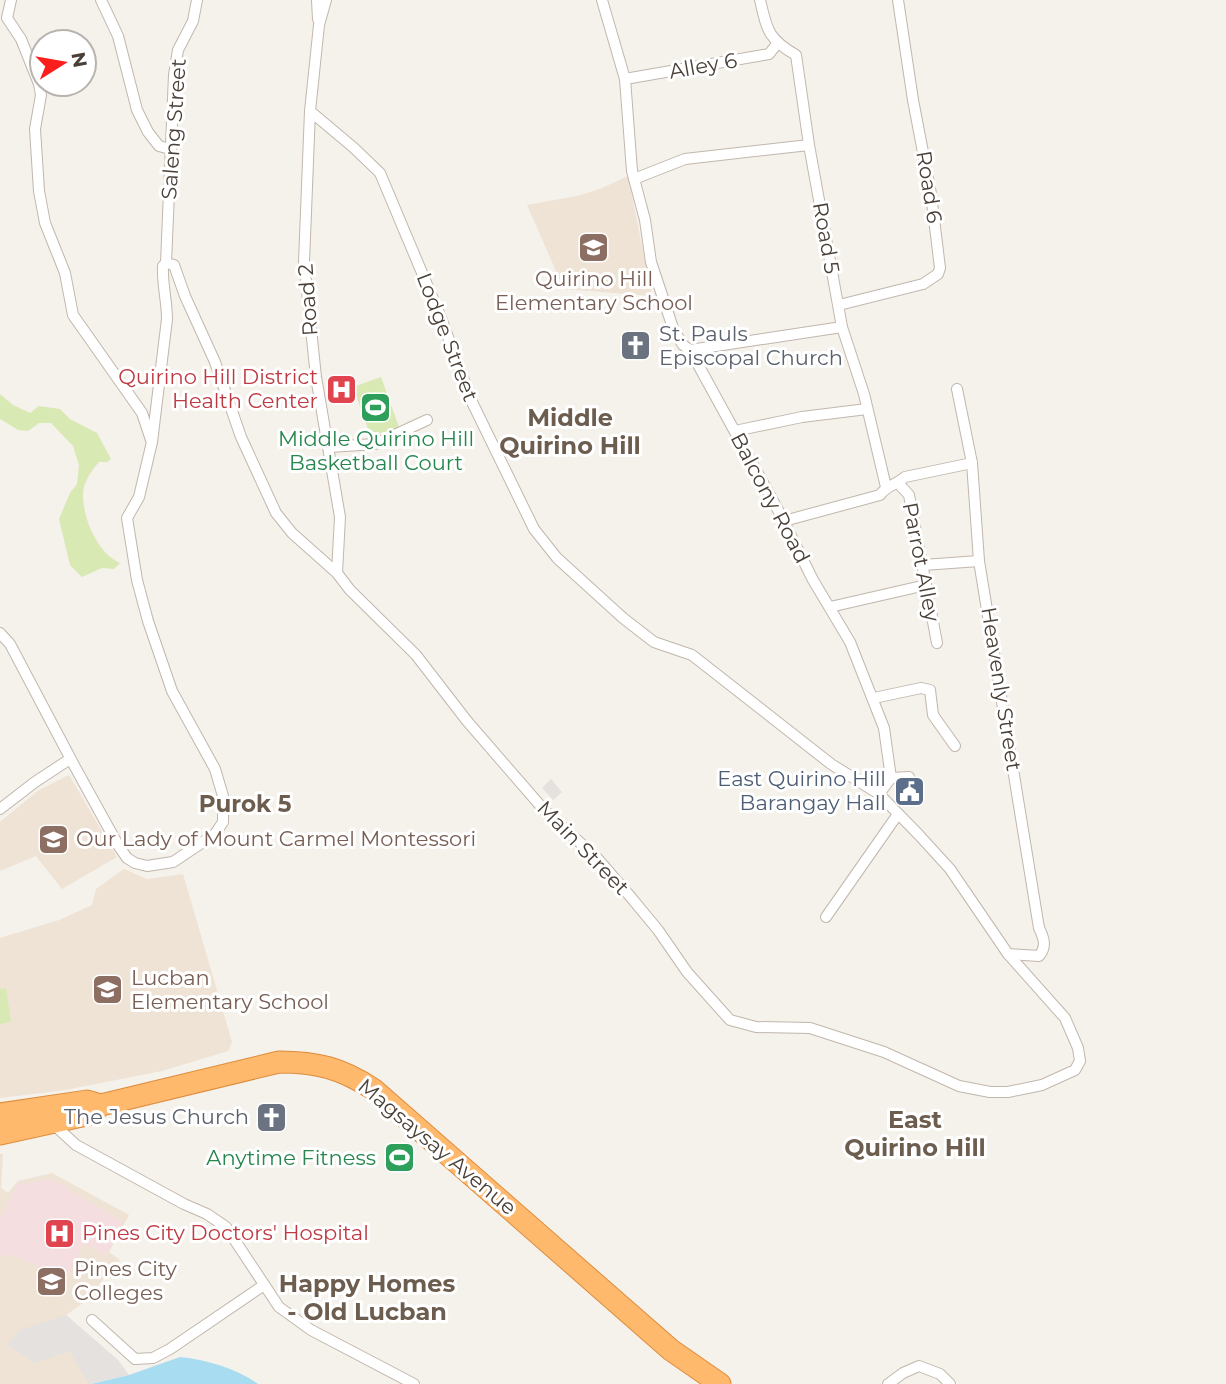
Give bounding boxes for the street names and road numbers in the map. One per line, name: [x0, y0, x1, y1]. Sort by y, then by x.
street label: Alley 6: [667, 47, 739, 84]
street label: Saleng Street: [156, 58, 191, 200]
street label: Road 6: [911, 149, 948, 225]
street label: Road 5: [808, 200, 845, 276]
street label: Road 2: [293, 263, 322, 337]
street label: Lodge Street: [411, 269, 483, 405]
street label: Balcony Road: [726, 428, 815, 567]
street label: Parrot Alley: [898, 500, 945, 624]
street label: Heavenly Street: [976, 605, 1027, 773]
street label: Main Street: [532, 795, 634, 900]
street label: Magsaysay Avenue: [353, 1073, 521, 1220]

